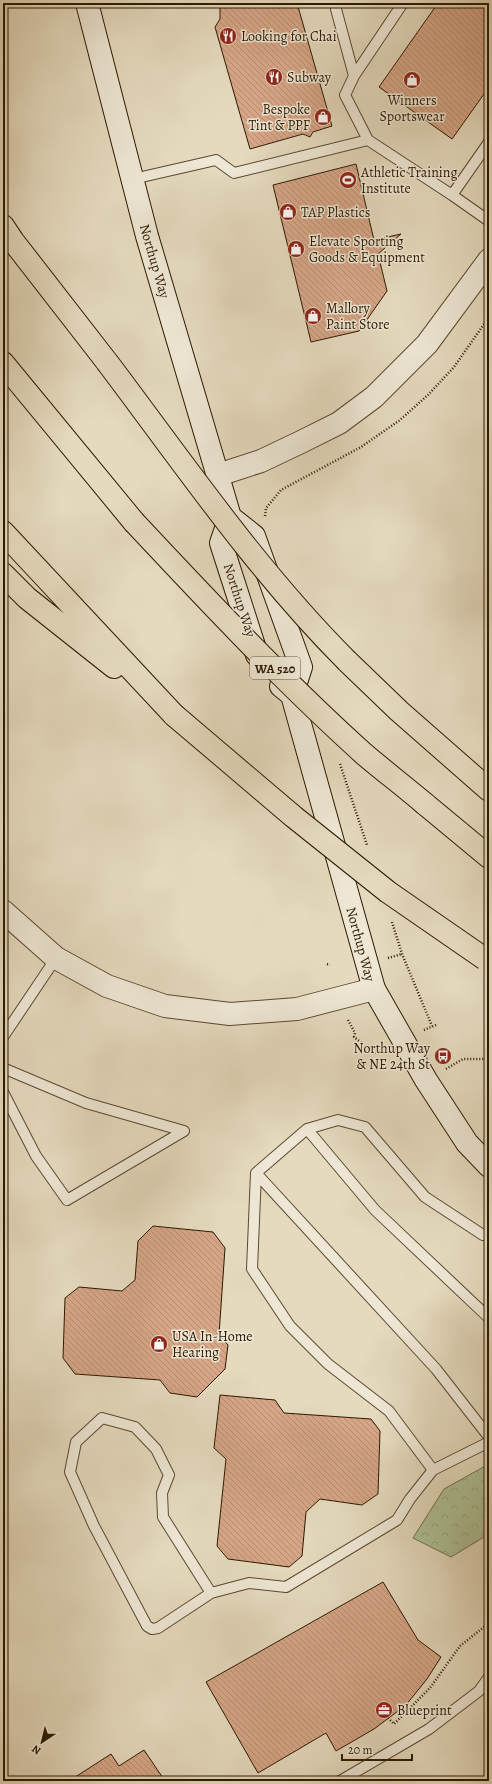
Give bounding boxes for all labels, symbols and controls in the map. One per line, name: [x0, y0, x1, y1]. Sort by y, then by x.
restaurant icon: Looking for Chai: [218, 26, 238, 46]
place label: Looking for Chai: [241, 27, 337, 46]
restaurant icon: Subway: [264, 67, 284, 87]
place label: Subway: [287, 68, 332, 87]
shop icon: Winners Sportswear: [402, 70, 422, 90]
place label: Winners Sportswear: [379, 91, 445, 126]
place label: Bespoke Tint & PPF: [249, 100, 310, 135]
shop icon: Bespoke Tint & PPF: [313, 107, 333, 127]
place label: Athletic Training Institute: [360, 163, 457, 198]
sports icon: Athletic Training Institute: [338, 170, 358, 190]
shop icon: TAP Plastics: [278, 202, 298, 222]
place label: TAP Plastics: [301, 203, 370, 222]
street label: Northup Way: [135, 222, 174, 301]
place label: Elevate Sporting Goods & Equipment: [309, 232, 425, 267]
shop icon: Elevate Sporting Goods & Equipment: [286, 239, 306, 259]
place label: Mallory Paint Store: [326, 299, 389, 334]
shop icon: Mallory Paint Store: [303, 306, 323, 326]
street label: Northup Way: [219, 561, 261, 640]
road number: WA 520: [250, 657, 300, 679]
street label: Northup Way: [341, 905, 380, 984]
place label: Northup Way & NE 24th St: [354, 1039, 431, 1074]
bus stop icon: Northup Way & NE 24th St: [433, 1046, 453, 1066]
place label: USA In-Home Hearing: [172, 1327, 253, 1362]
shop icon: USA In-Home Hearing: [149, 1334, 169, 1354]
office icon: Blueprint: [374, 1700, 394, 1720]
place label: Blueprint: [397, 1701, 452, 1720]
north arrow: [22, 1722, 62, 1762]
scale bar: [342, 1736, 412, 1762]
text: N: [29, 1741, 44, 1758]
text: 20 m: [348, 1742, 372, 1758]

